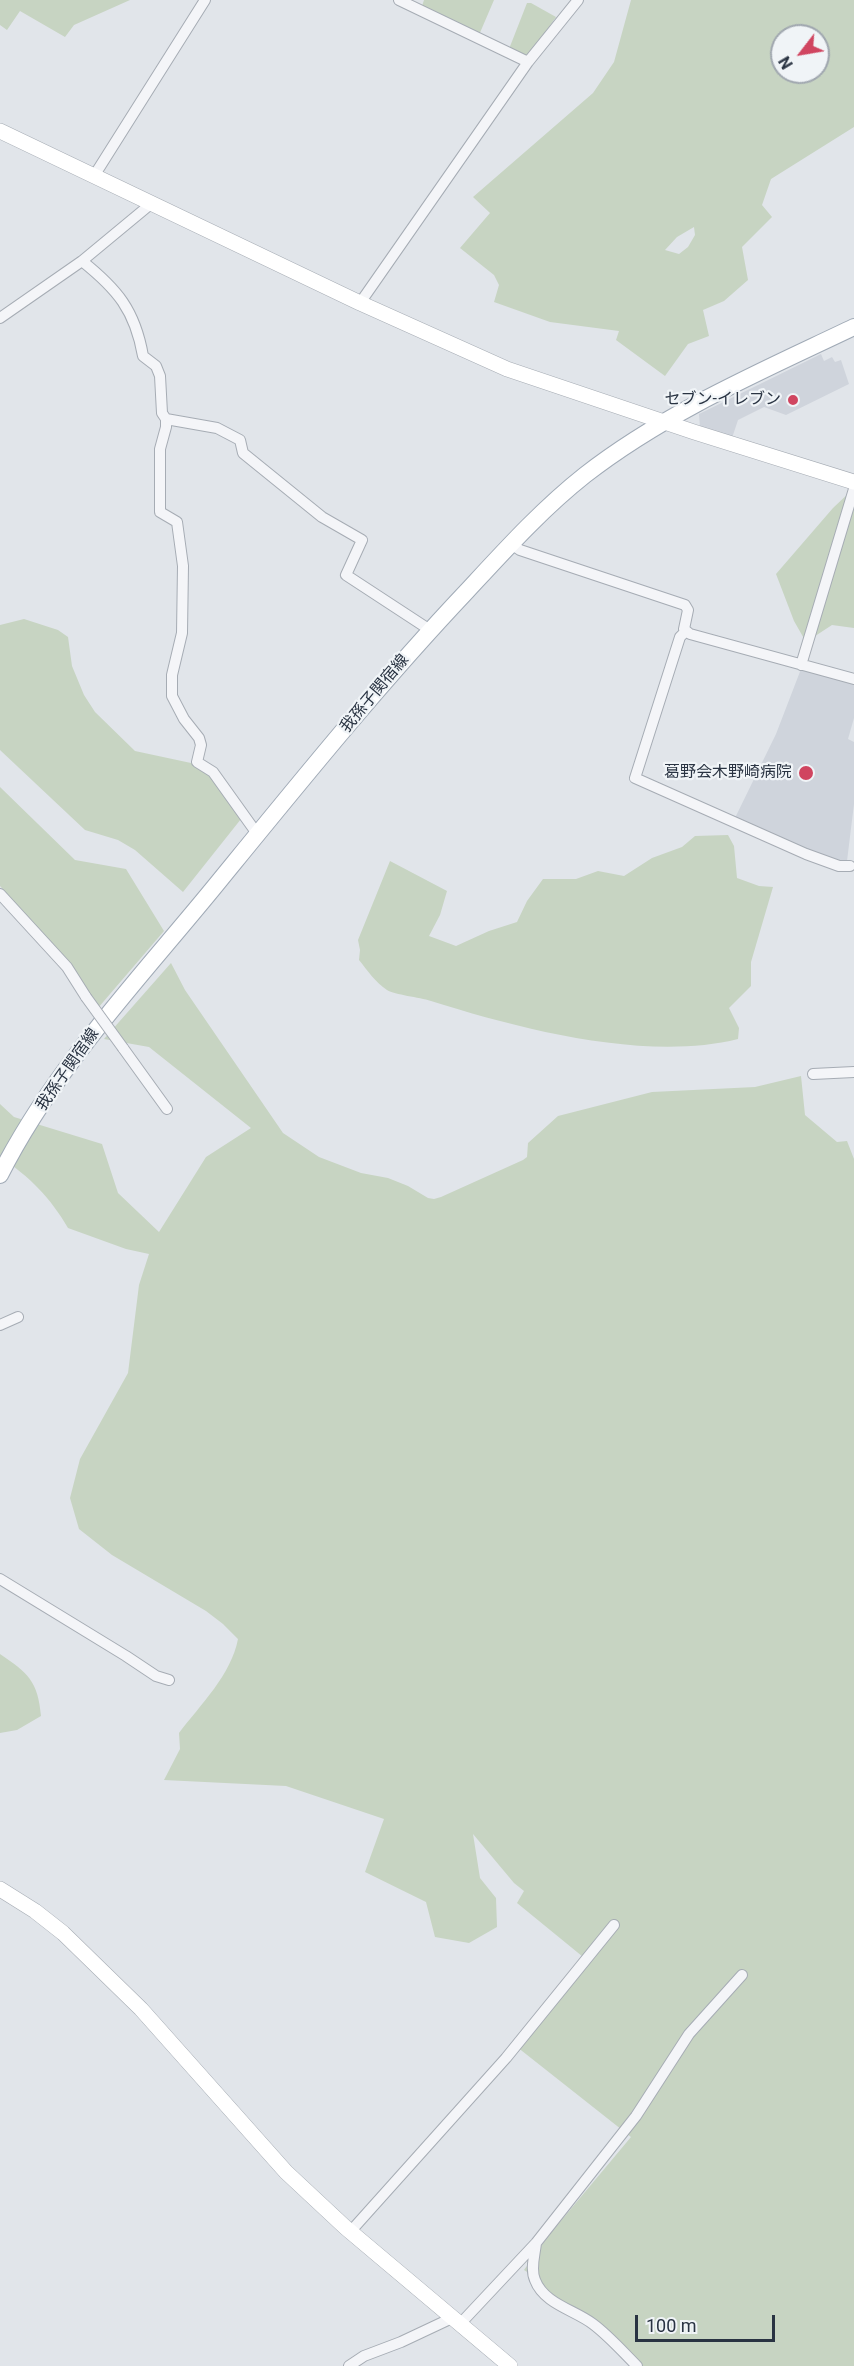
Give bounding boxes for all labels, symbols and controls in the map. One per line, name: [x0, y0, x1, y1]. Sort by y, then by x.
north arrow: [770, 24, 830, 84]
text: N: [775, 53, 797, 72]
place label: セブン-イレブン: [665, 390, 781, 410]
marker: セブン-イレブン: [786, 393, 800, 407]
street label: 我孫子関宿線: [337, 651, 413, 737]
place label: 葛野会木野崎病院: [664, 763, 792, 783]
marker: 葛野会木野崎病院: [797, 764, 815, 782]
street label: 我孫子関宿線: [33, 1025, 103, 1115]
scale bar: [638, 2303, 778, 2341]
text: 100 m: [646, 2315, 697, 2336]

